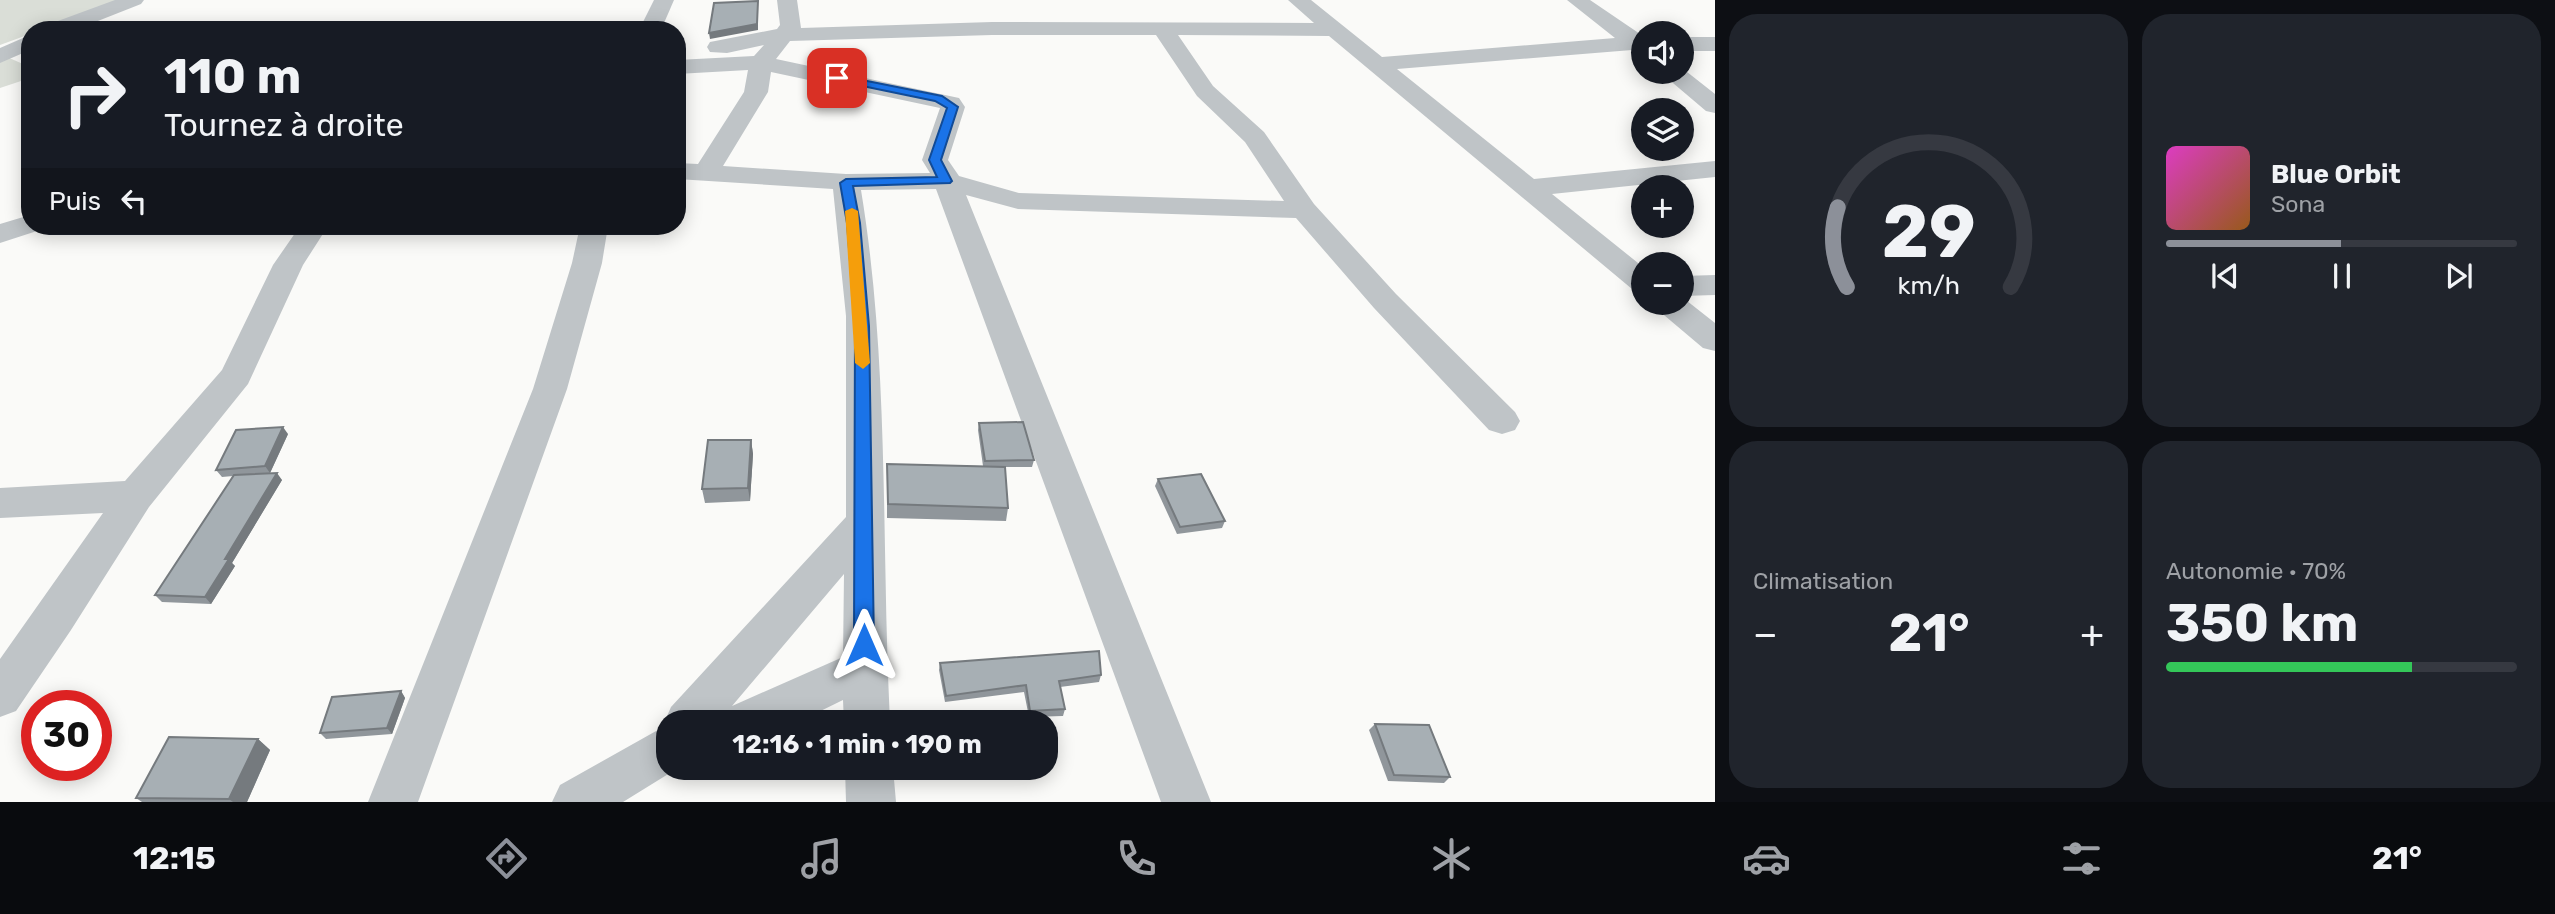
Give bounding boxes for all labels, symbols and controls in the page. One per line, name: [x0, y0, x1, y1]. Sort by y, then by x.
map controls: [1631, 21, 1694, 315]
button: sound: [1631, 21, 1694, 84]
text: 110 m: [164, 47, 301, 105]
pin: [807, 48, 867, 108]
icon: right: [49, 49, 140, 140]
icon: arrive: [818, 59, 856, 97]
button: layers: [1631, 98, 1694, 161]
text: Tournez à droite: [164, 106, 404, 144]
text: Blue Orbit: [2271, 159, 2401, 190]
button: +: [1631, 175, 1694, 238]
icon: left: [115, 182, 153, 220]
text: Puis: [49, 186, 101, 217]
text: 29: [1882, 189, 1975, 275]
text: Sona: [2271, 190, 2325, 218]
button: −: [1631, 252, 1694, 315]
icon: previous: [2206, 257, 2244, 295]
icon: pause: [2323, 257, 2361, 295]
icon: next: [2440, 257, 2478, 295]
text: km/h: [1897, 271, 1960, 300]
text: Autonomie · 70%: [2166, 557, 2346, 585]
text: Climatisation: [1753, 567, 1893, 595]
text: 350 km: [2166, 592, 2358, 654]
text: 21°: [1889, 602, 1970, 664]
position arrow: [827, 608, 901, 682]
text: −: [1753, 611, 1778, 657]
text: +: [2080, 611, 2104, 657]
speed limit sign: 30: [21, 690, 112, 781]
text: 12:16 · 1 min · 190 m: [732, 729, 982, 760]
icon: directions: [482, 834, 531, 883]
icon: music: [797, 834, 846, 883]
icon: phone: [1112, 834, 1161, 883]
icon: climate: [1427, 834, 1476, 883]
icon: car: [1742, 834, 1791, 883]
icon: filters: [2057, 834, 2106, 883]
text: 12:15: [133, 839, 216, 877]
text: 21°: [2372, 839, 2422, 877]

